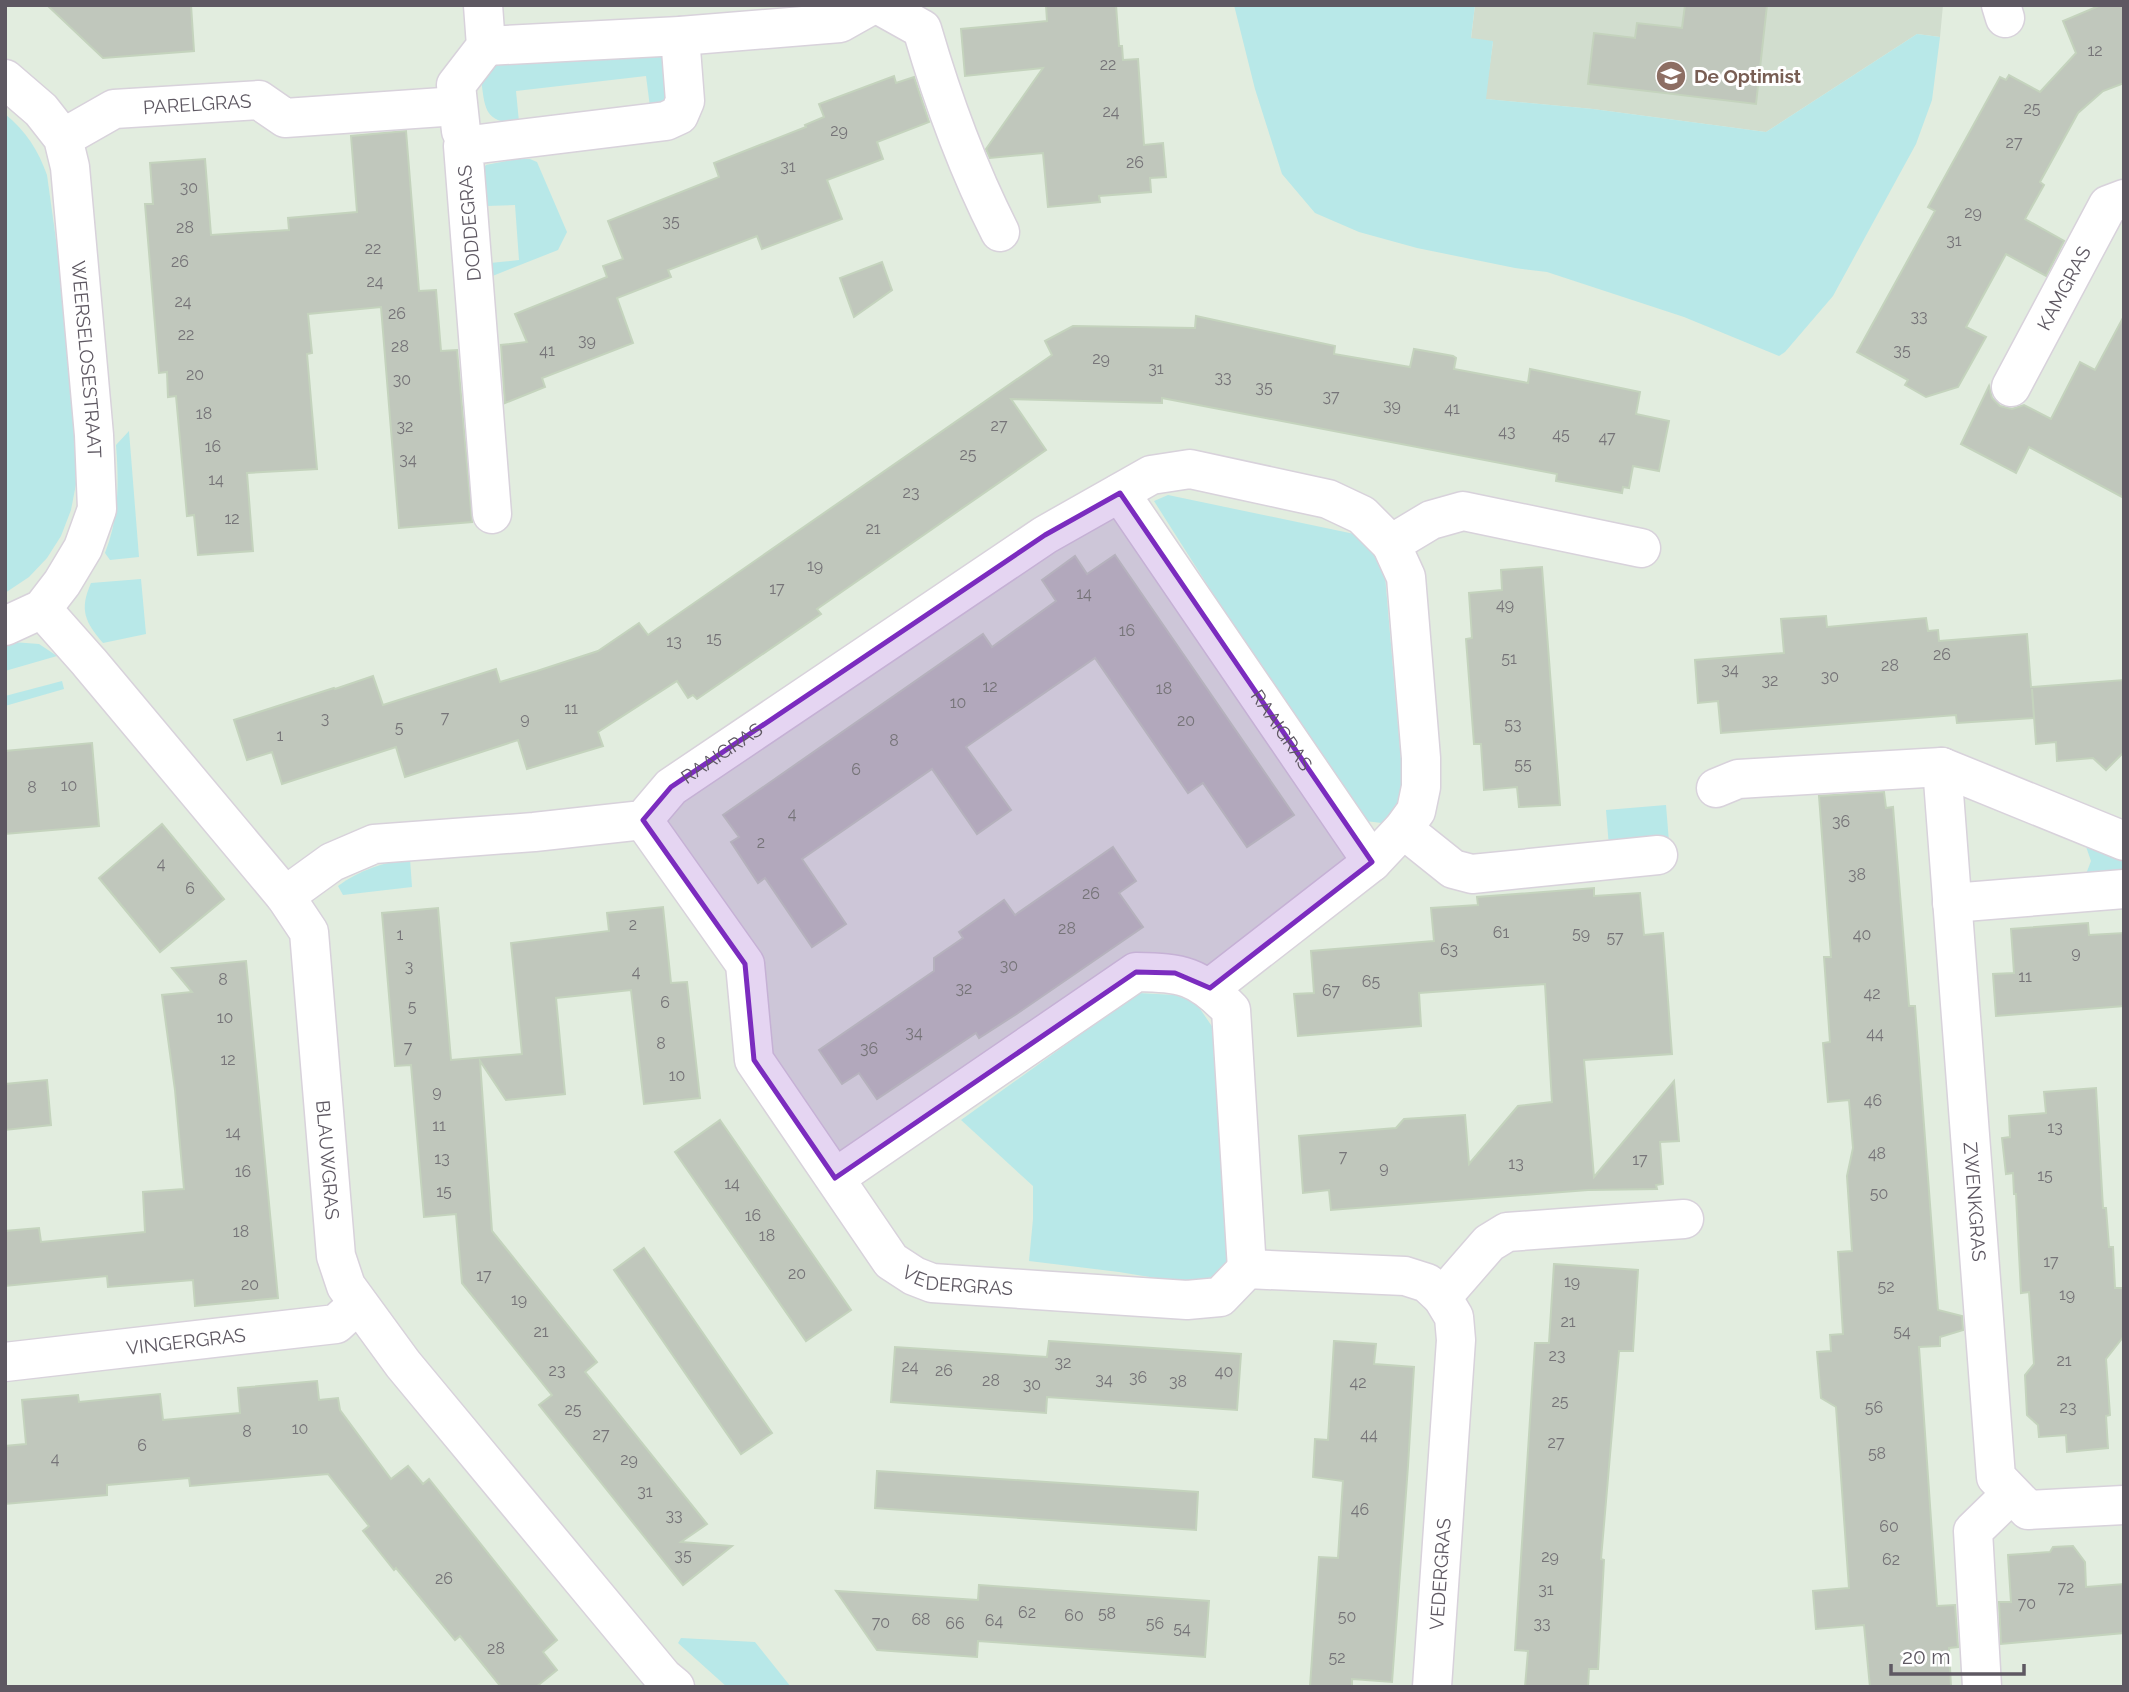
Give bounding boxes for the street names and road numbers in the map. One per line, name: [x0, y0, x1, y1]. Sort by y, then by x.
street label: PARELGRAS: [142, 89, 252, 118]
street label: DODDEGRAS: [453, 164, 485, 282]
street label: KAMGRAS: [2032, 242, 2095, 334]
street label: WEERSELOSESTRAAT: [67, 260, 106, 459]
street label: RAAIGRAS: [1247, 685, 1317, 775]
street label: RAAIGRAS: [677, 718, 766, 788]
street label: BLAUWGRAS: [312, 1099, 344, 1221]
street label: ZWENKGRAS: [1960, 1141, 1991, 1262]
street label: VEDERGRAS: [898, 1260, 1014, 1299]
street label: VINGERGRAS: [125, 1323, 247, 1359]
street label: VEDERGRAS: [1425, 1517, 1455, 1631]

